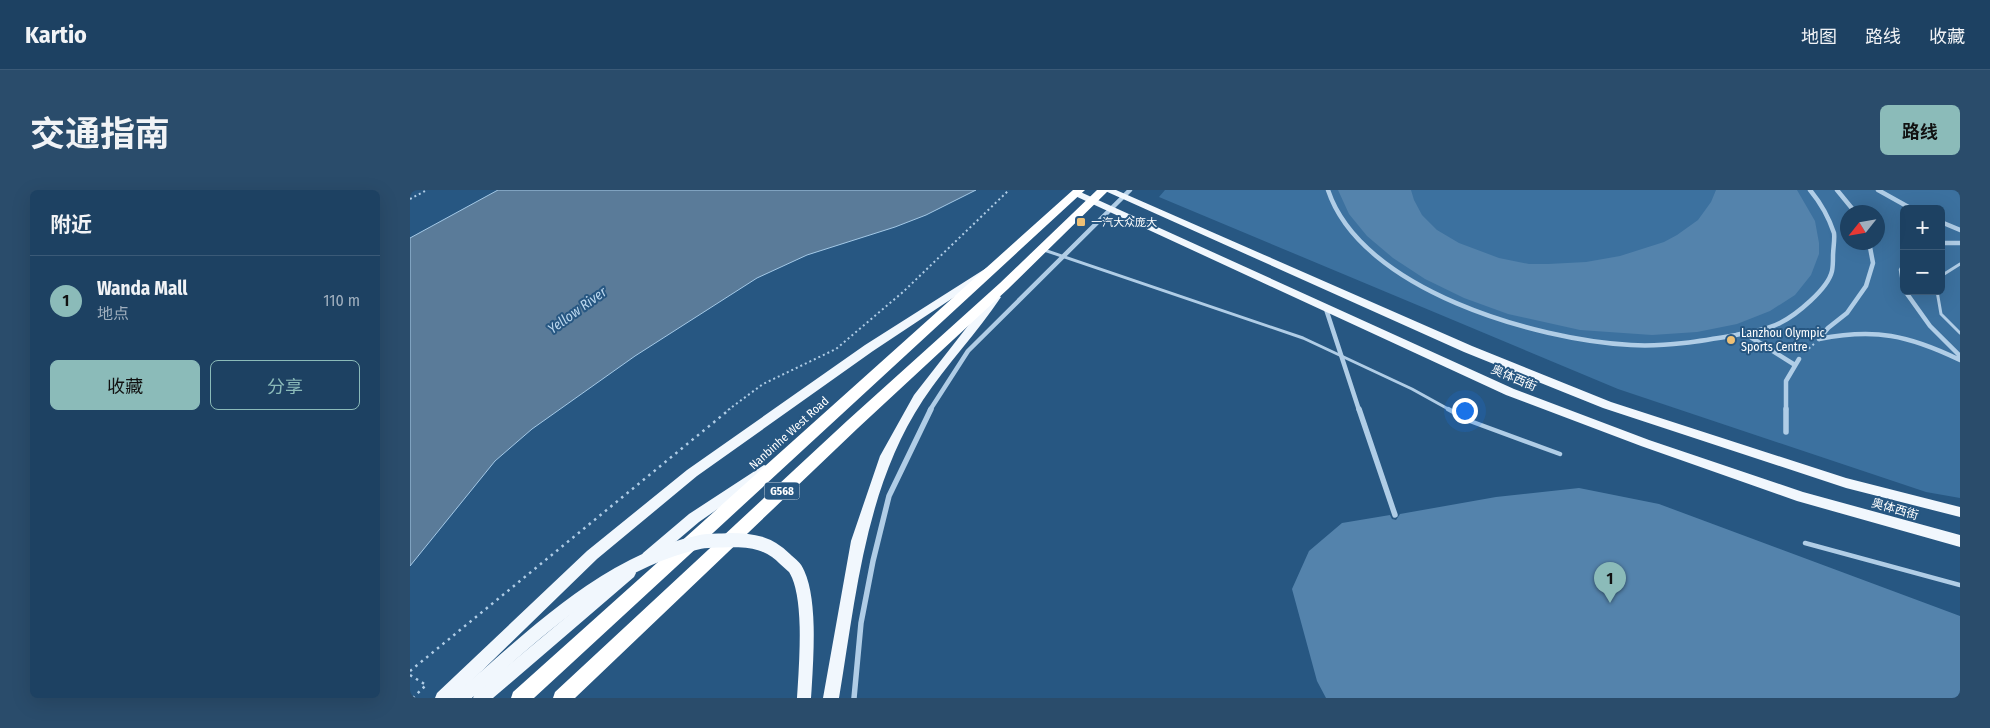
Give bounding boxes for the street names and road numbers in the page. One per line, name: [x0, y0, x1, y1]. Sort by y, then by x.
street label: 奥体西街: [1489, 362, 1539, 394]
street label: Nanbinhe West Road: [746, 394, 832, 472]
road number: G568: [764, 482, 800, 500]
street label: 奥体西街: [1870, 496, 1920, 522]

